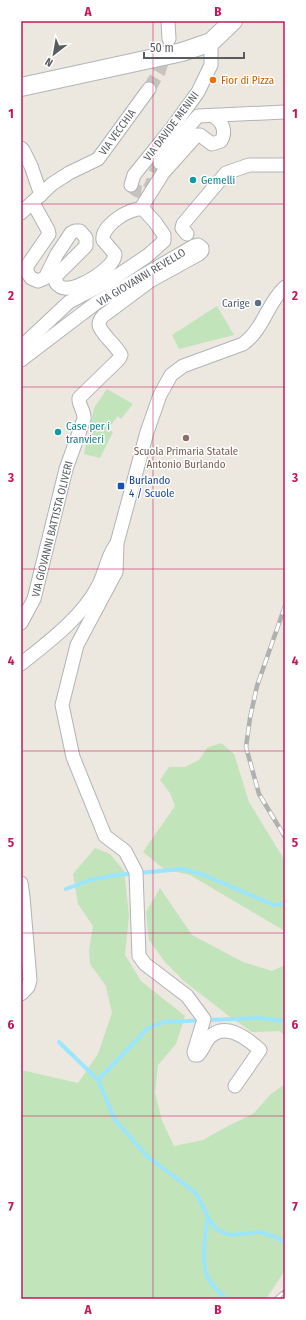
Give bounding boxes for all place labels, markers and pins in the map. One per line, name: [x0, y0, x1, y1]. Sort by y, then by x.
place label: Fior di Pizza: [221, 74, 274, 87]
marker: Fior di Pizza: [208, 75, 218, 85]
place label: Gemelli: [201, 174, 235, 187]
marker: Gemelli: [188, 175, 198, 185]
place label: Carige: [222, 297, 250, 310]
marker: Carige: [253, 298, 263, 308]
place label: Case per i tranvieri: [66, 420, 110, 446]
marker: Case per i tranvieri: [53, 427, 63, 437]
marker: Scuola Primaria Statale Antonio Burlando: [181, 433, 191, 443]
place label: Scuola Primaria Statale Antonio Burlando: [134, 445, 238, 471]
place label: Burlando 4 / Scuole: [129, 474, 175, 500]
marker: Burlando 4 / Scuole: [116, 481, 126, 491]

